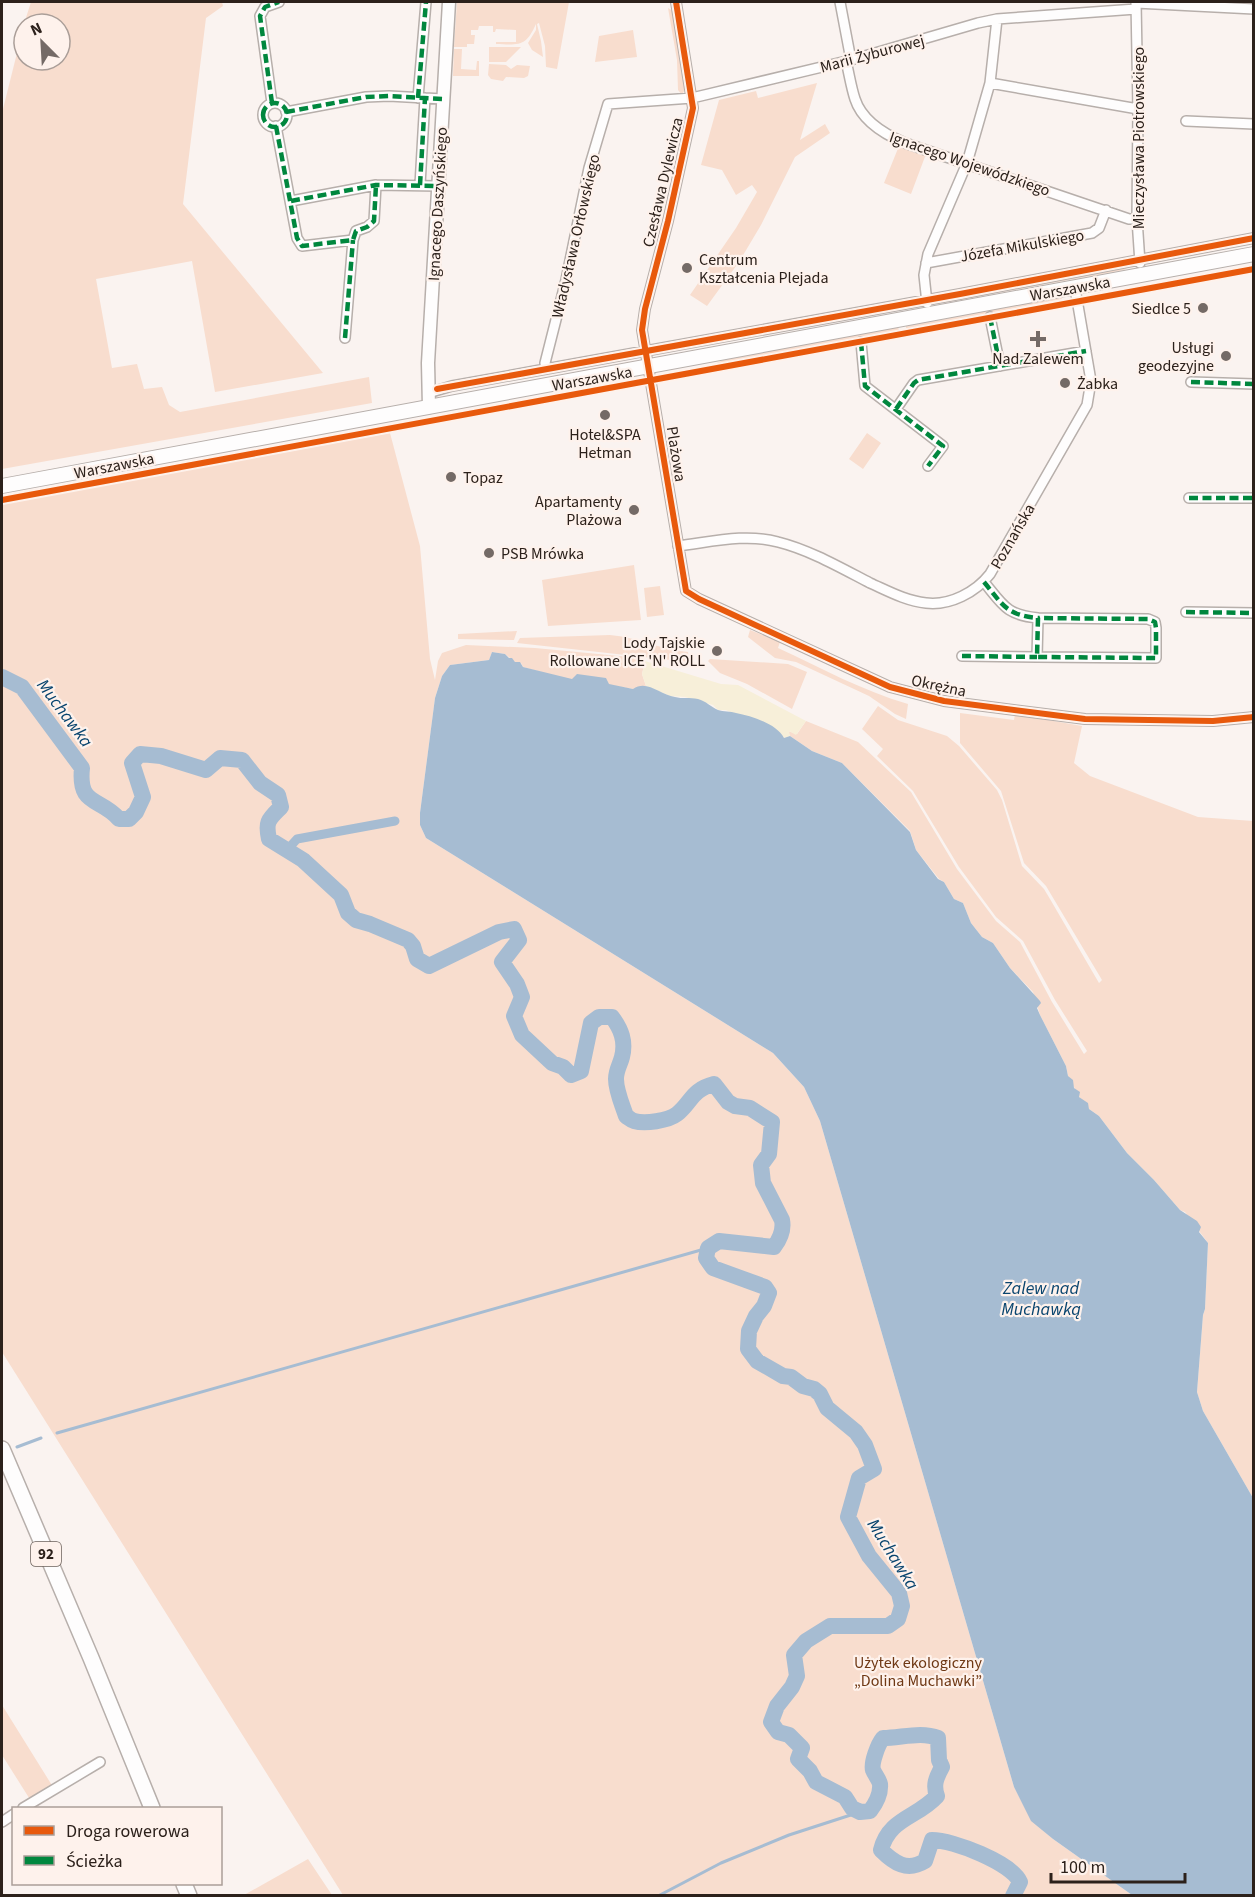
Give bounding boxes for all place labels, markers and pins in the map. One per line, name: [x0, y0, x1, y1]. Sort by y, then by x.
place label: Centrum Kształcenia Plejada: [699, 249, 829, 289]
marker: Centrum Kształcenia Plejada: [680, 261, 694, 275]
place label: Siedlce 5: [1132, 298, 1191, 320]
marker: Siedlce 5: [1196, 301, 1210, 315]
marker: Nad Zalewem: [1031, 332, 1045, 346]
place label: Usługi geodezyjne: [1138, 337, 1214, 377]
place label: Nad Zalewem: [992, 348, 1084, 370]
marker: Usługi geodezyjne: [1219, 349, 1233, 363]
place label: Żabka: [1077, 373, 1118, 395]
marker: Żabka: [1058, 376, 1072, 390]
marker: Hotel&SPA Hetman: [598, 408, 612, 422]
place label: Hotel&SPA Hetman: [569, 424, 641, 464]
place label: Topaz: [463, 467, 503, 489]
marker: Topaz: [444, 470, 458, 484]
place label: Apartamenty Plażowa: [535, 491, 623, 531]
marker: Apartamenty Plażowa: [627, 503, 641, 517]
place label: PSB Mrówka: [501, 543, 584, 565]
marker: PSB Mrówka: [482, 546, 496, 560]
place label: Lody Tajskie Rollowane ICE 'N' ROLL: [550, 632, 705, 672]
marker: Lody Tajskie Rollowane ICE 'N' ROLL: [710, 644, 724, 658]

